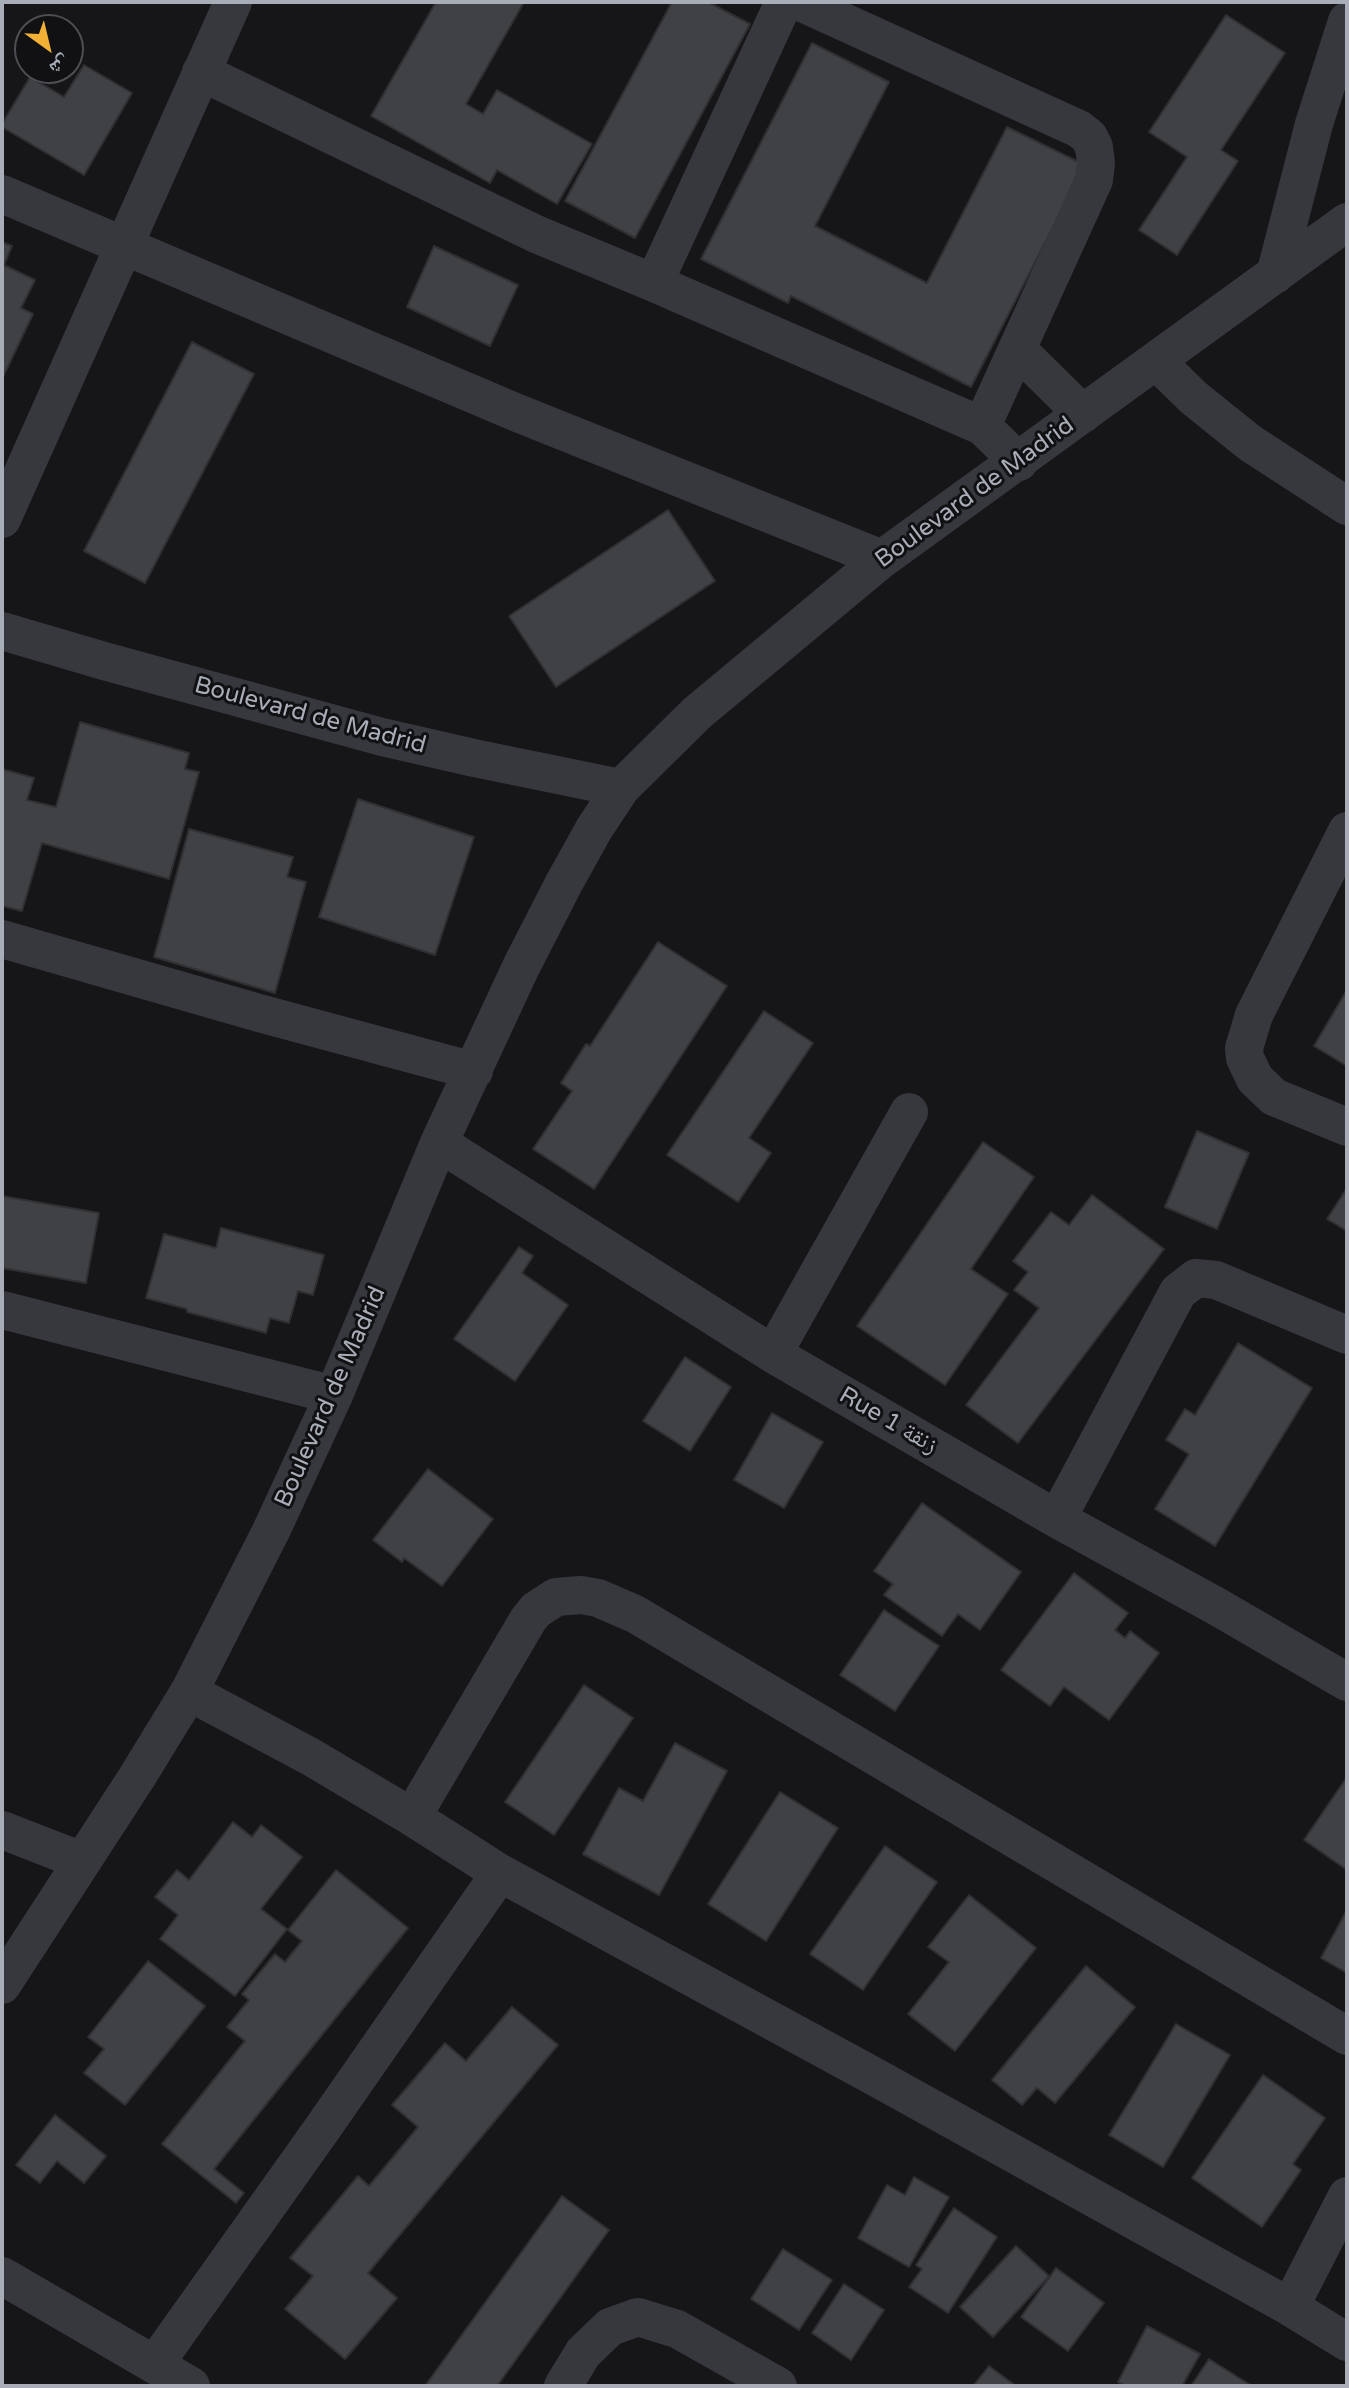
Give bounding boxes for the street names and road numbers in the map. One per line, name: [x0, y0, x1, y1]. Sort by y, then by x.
street label: Boulevard de Madrid: [870, 411, 1080, 575]
street label: Boulevard de Madrid: [191, 671, 429, 761]
street label: Boulevard de Madrid: [269, 1282, 393, 1512]
street label: Rue 1 زنقة: [834, 1381, 942, 1461]

